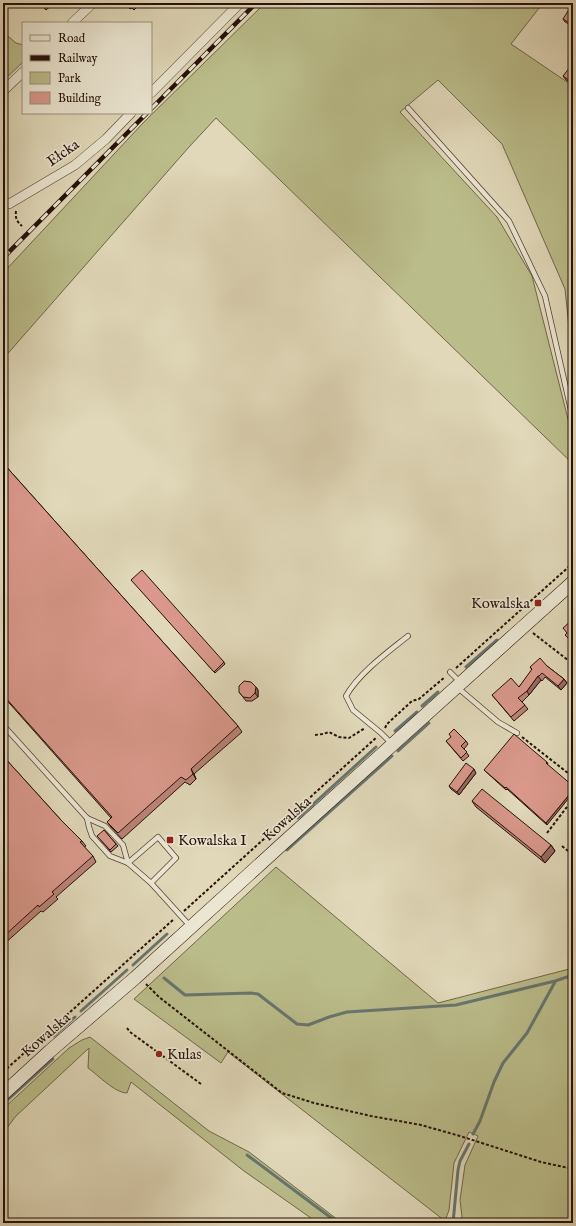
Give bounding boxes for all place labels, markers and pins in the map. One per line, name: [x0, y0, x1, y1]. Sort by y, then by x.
place label: Kowalska: [471, 594, 531, 613]
marker: Kowalska: [533, 598, 543, 608]
place label: Kowalska I: [178, 831, 247, 850]
marker: Kowalska I: [165, 835, 175, 845]
place label: Kulas: [167, 1045, 201, 1064]
marker: Kulas: [154, 1049, 164, 1059]

